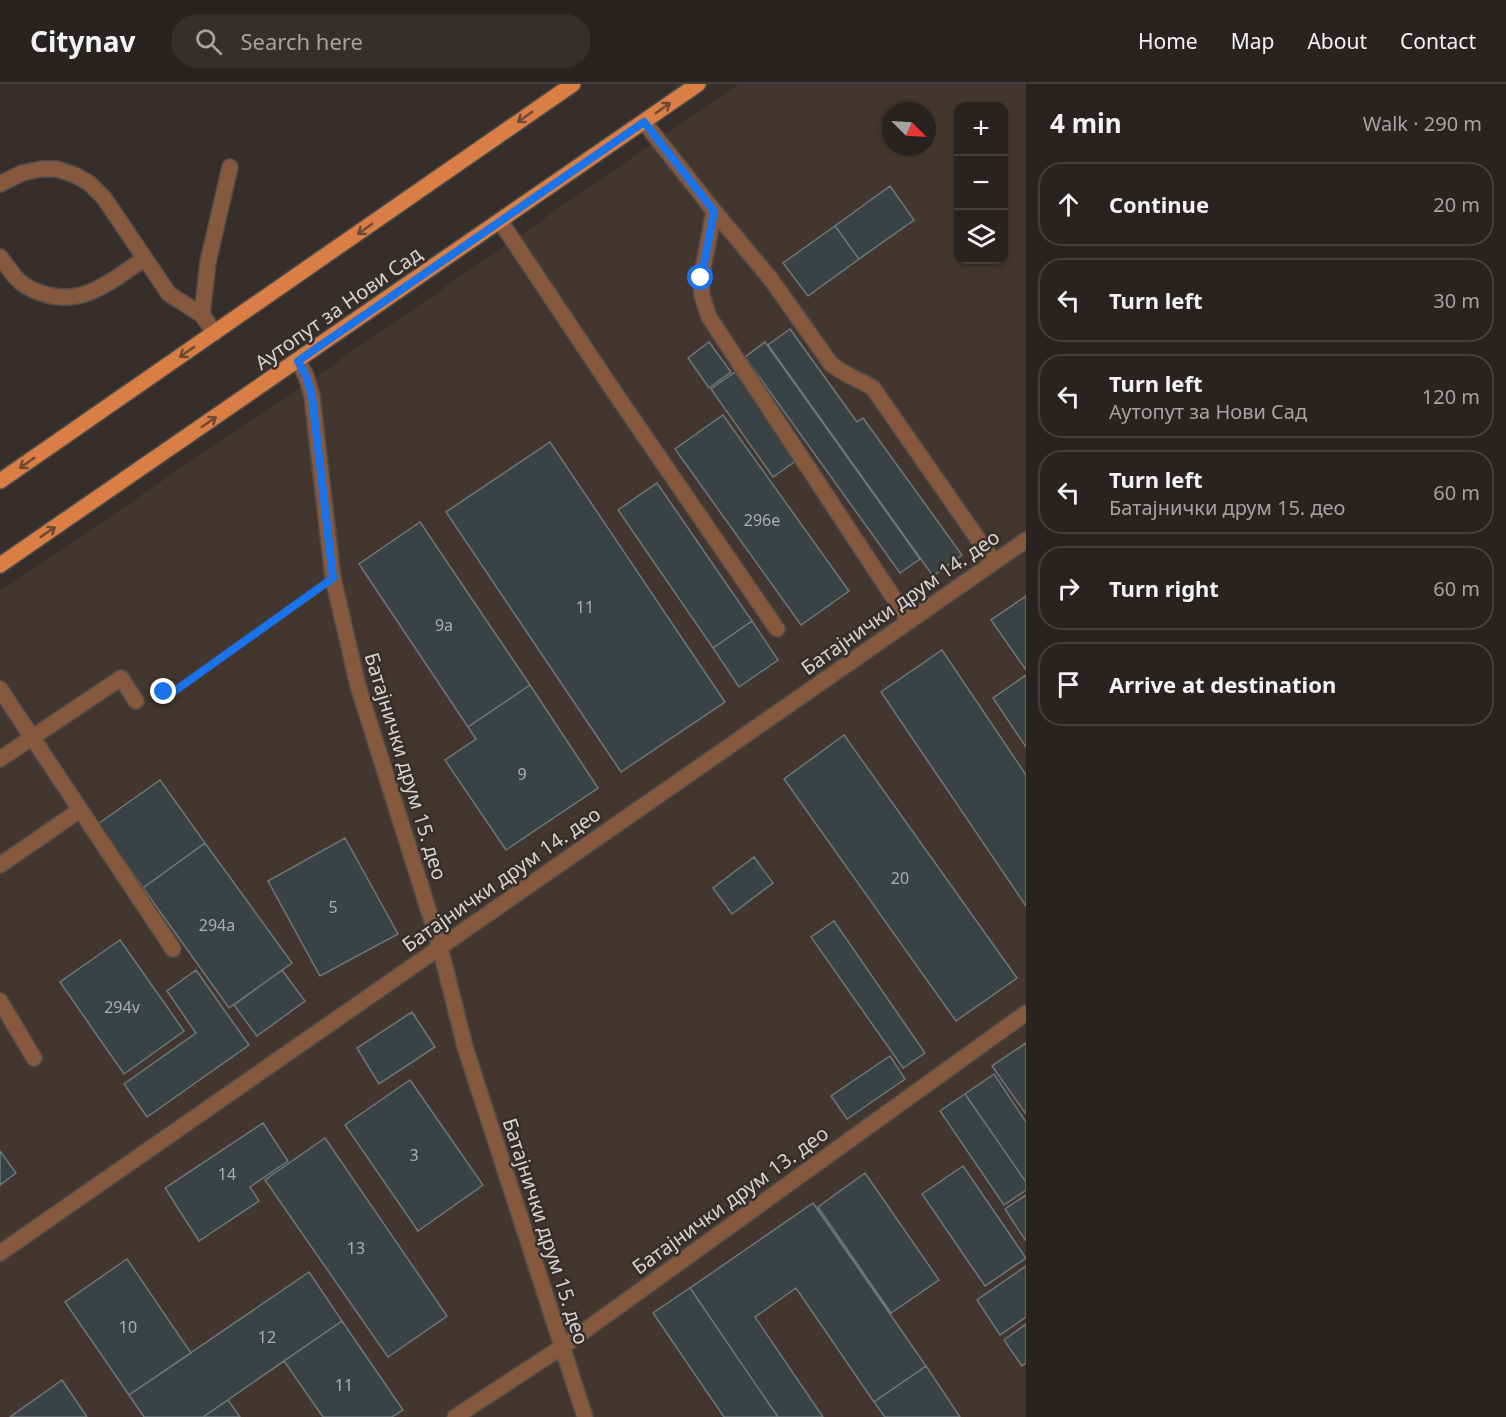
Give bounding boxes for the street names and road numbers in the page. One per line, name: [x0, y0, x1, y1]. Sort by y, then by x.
street label: Аутопут за Нови Сад: [249, 240, 427, 376]
street label: Батајнички друм 14. део: [795, 523, 1005, 681]
street label: Батајнички друм 15. део: [359, 649, 453, 883]
street label: Батајнички друм 14. део: [396, 800, 606, 958]
street label: Батајнички друм 15. део: [497, 1114, 595, 1348]
street label: Батајнички друм 13. део: [626, 1120, 834, 1280]

